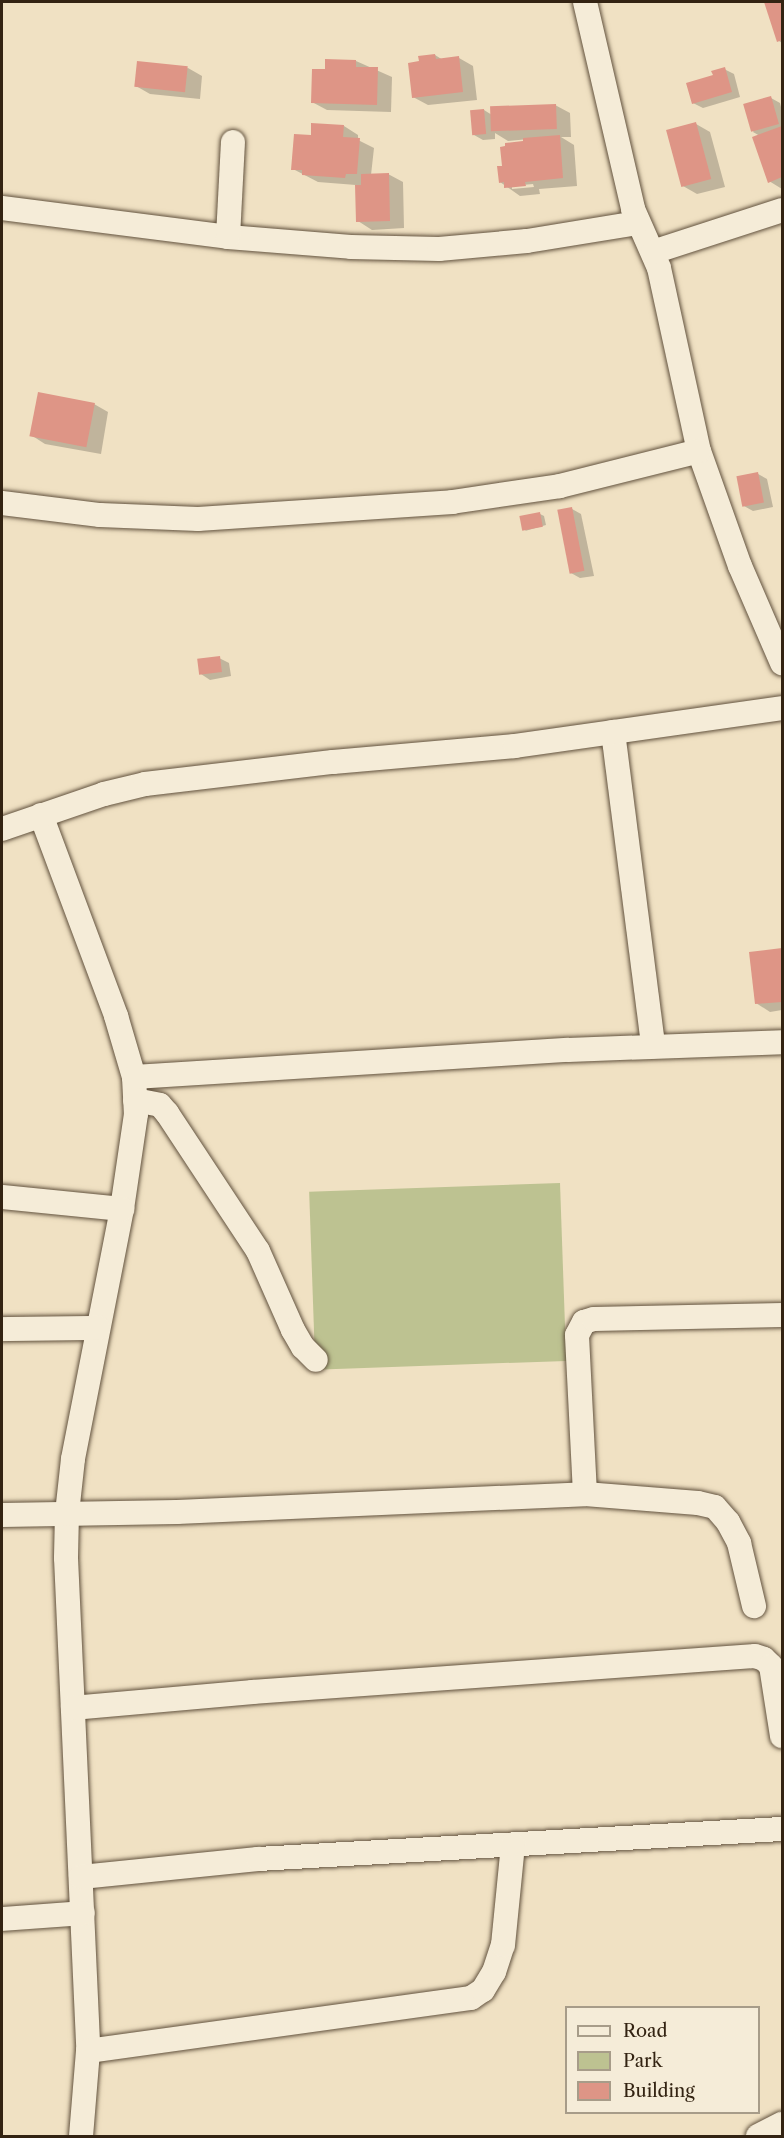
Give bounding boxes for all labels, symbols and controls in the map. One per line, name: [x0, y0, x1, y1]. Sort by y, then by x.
legend: [565, 2006, 760, 2114]
text: Road: [623, 2020, 668, 2042]
text: Park: [623, 2050, 662, 2072]
text: Building: [623, 2080, 695, 2102]

